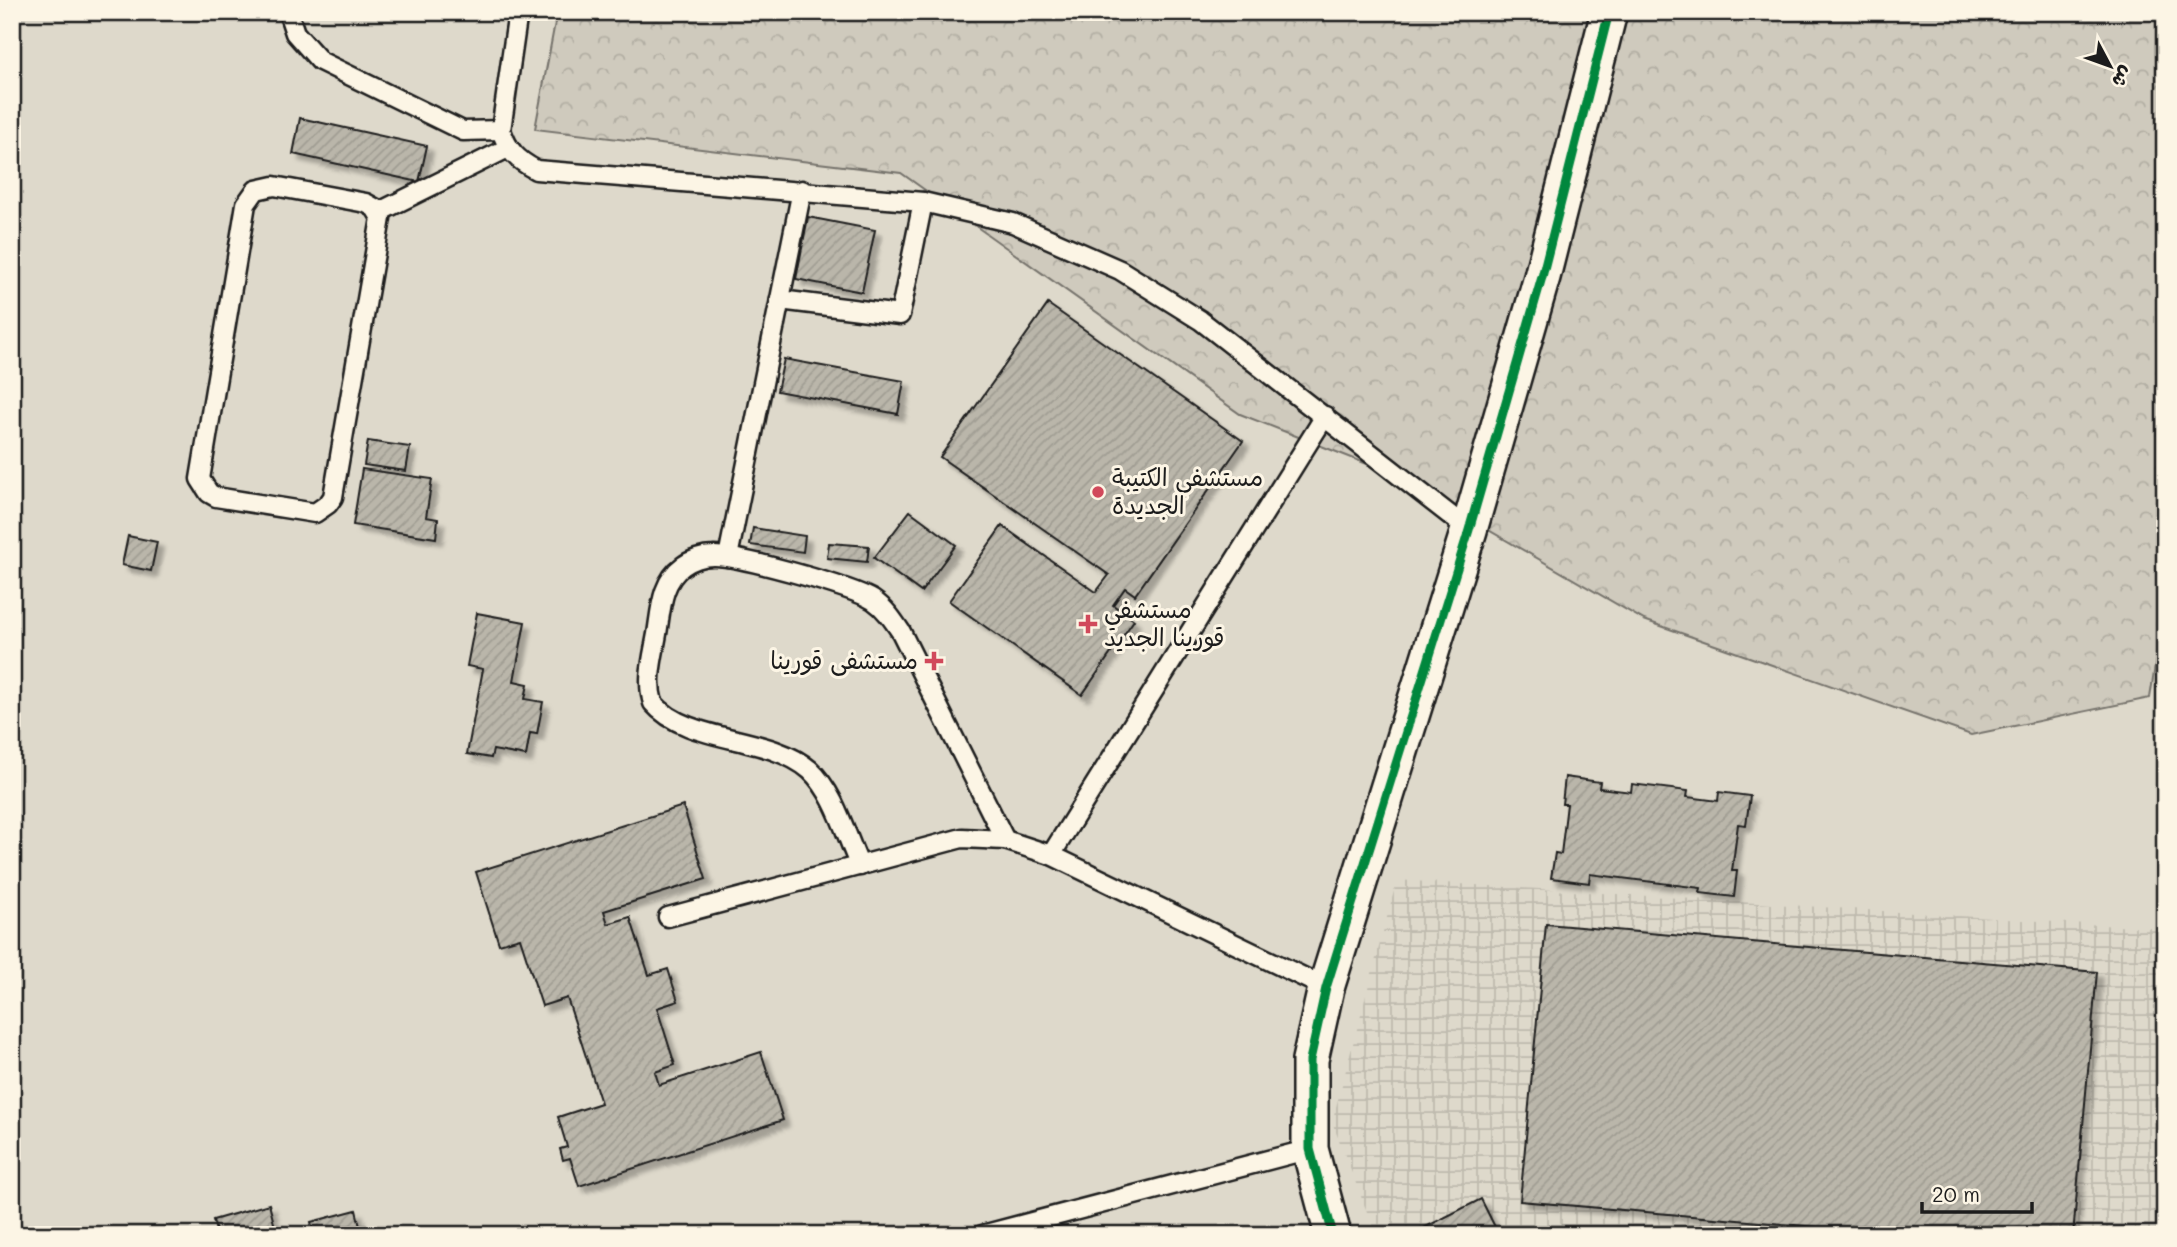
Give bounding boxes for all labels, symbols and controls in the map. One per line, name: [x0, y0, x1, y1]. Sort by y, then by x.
north arrow: [2076, 32, 2146, 102]
text: ش: [2107, 61, 2139, 94]
place label: مستشفي الكتيبة الجديدة: [1112, 461, 1263, 520]
marker: مستشفي الكتيبة الجديدة: [1090, 484, 1106, 500]
place label: مستشفي قورينا الجديد: [1104, 593, 1225, 653]
marker: مستشفي قورينا الجديد: [1078, 614, 1098, 634]
place label: مستشفى قورينا: [770, 644, 918, 676]
marker: مستشفى قورينا: [924, 651, 944, 671]
scale bar: [1922, 1170, 2032, 1214]
text: 20 m: [1932, 1180, 1980, 1207]

